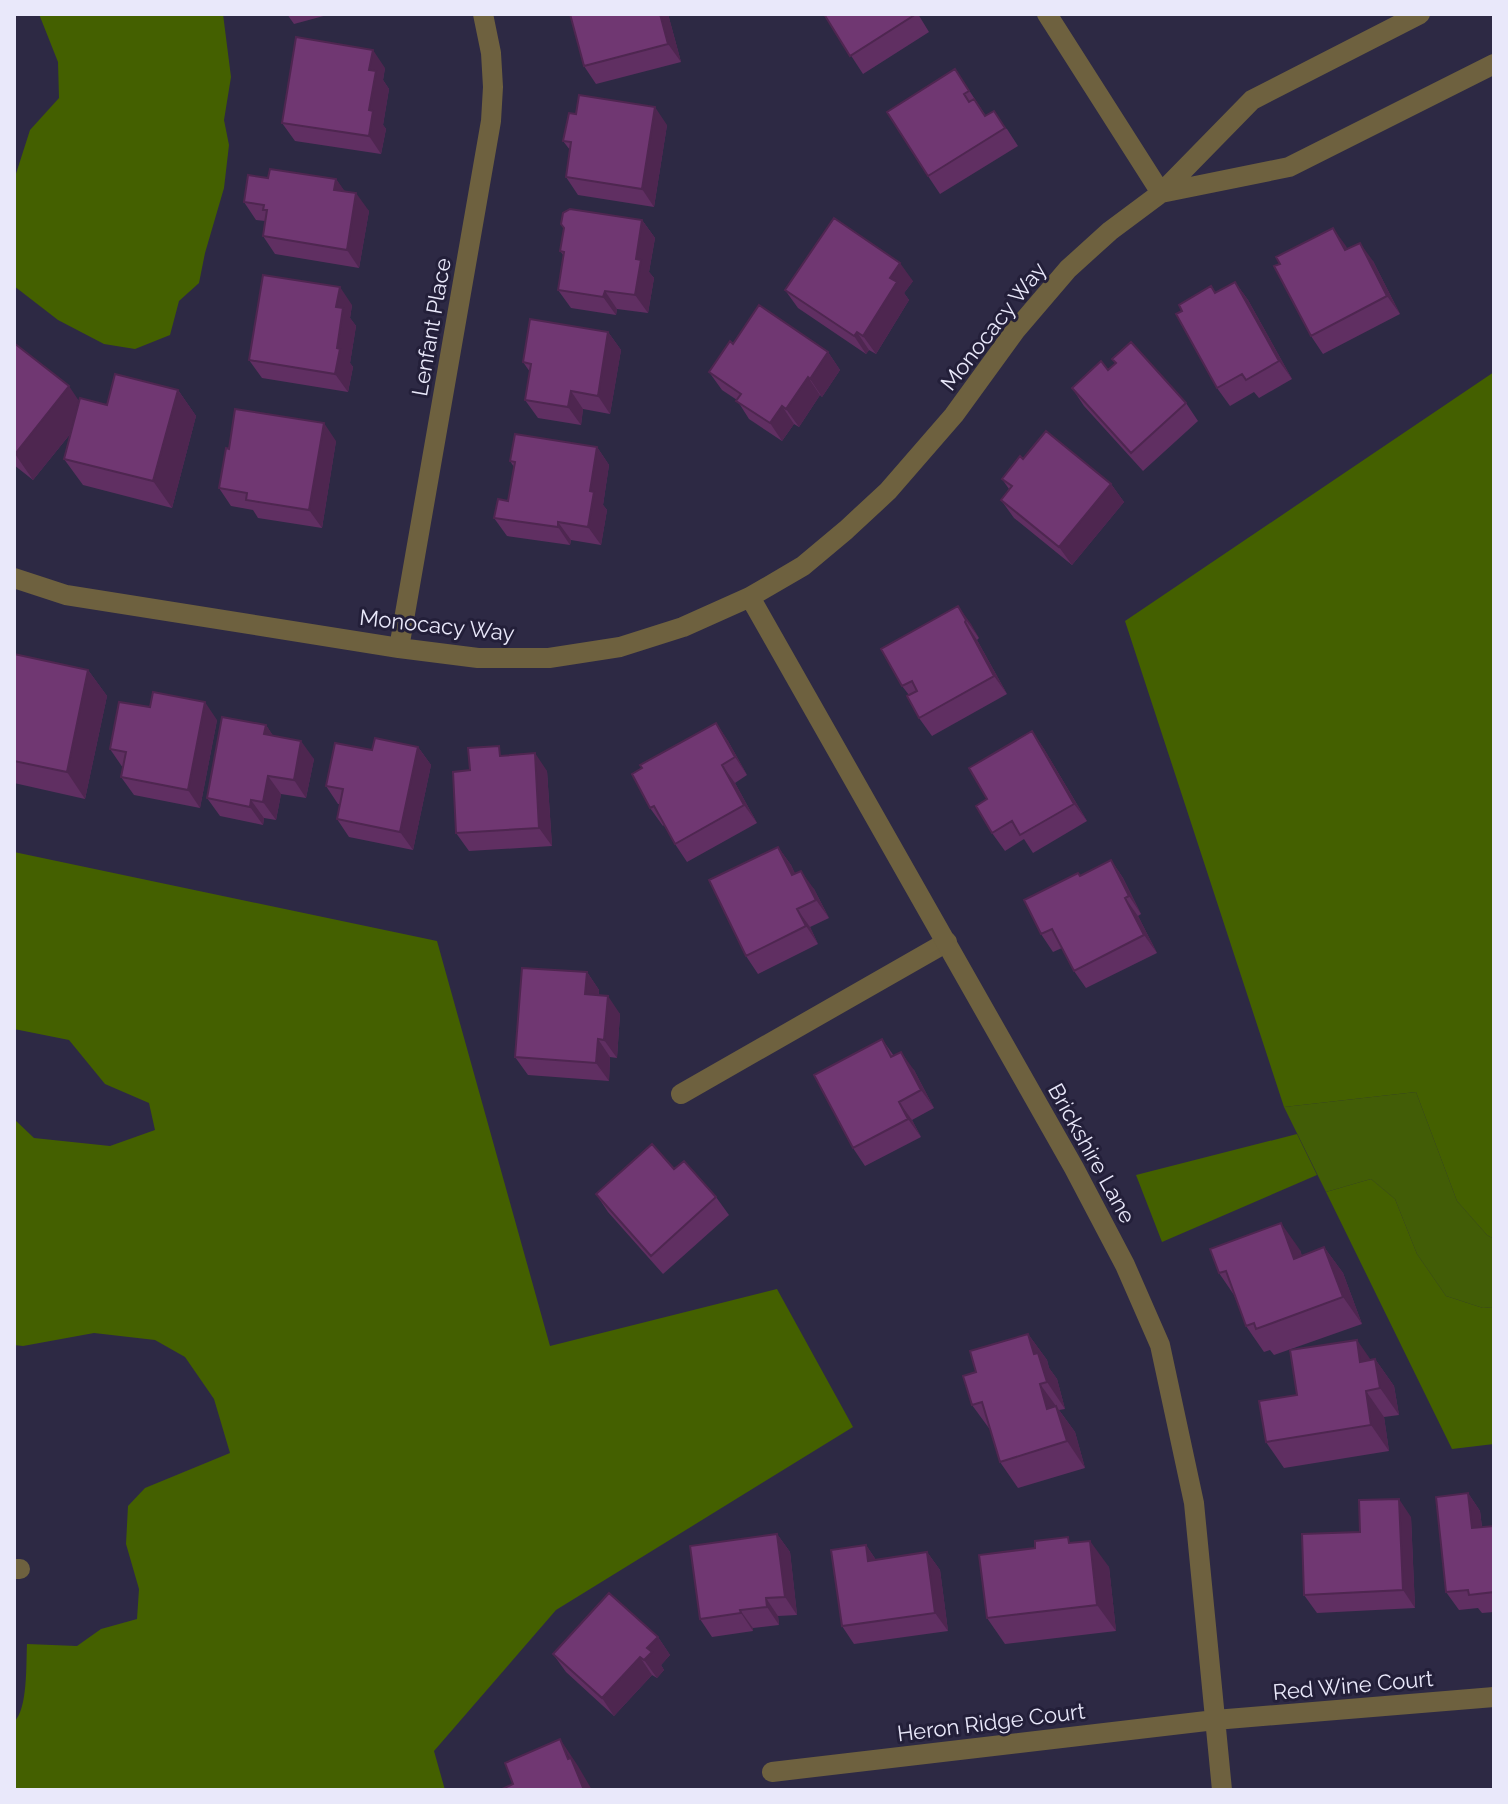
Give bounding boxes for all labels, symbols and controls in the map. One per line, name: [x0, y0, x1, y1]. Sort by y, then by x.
street label: Lenfant Place: [406, 256, 456, 398]
street label: Monocacy Way: [935, 257, 1051, 395]
street label: Monocacy Way: [358, 604, 516, 646]
street label: Brickshire Lane: [1043, 1079, 1141, 1227]
street label: Red Wine Court: [1272, 1665, 1435, 1705]
street label: Heron Ridge Court: [896, 1698, 1087, 1746]

